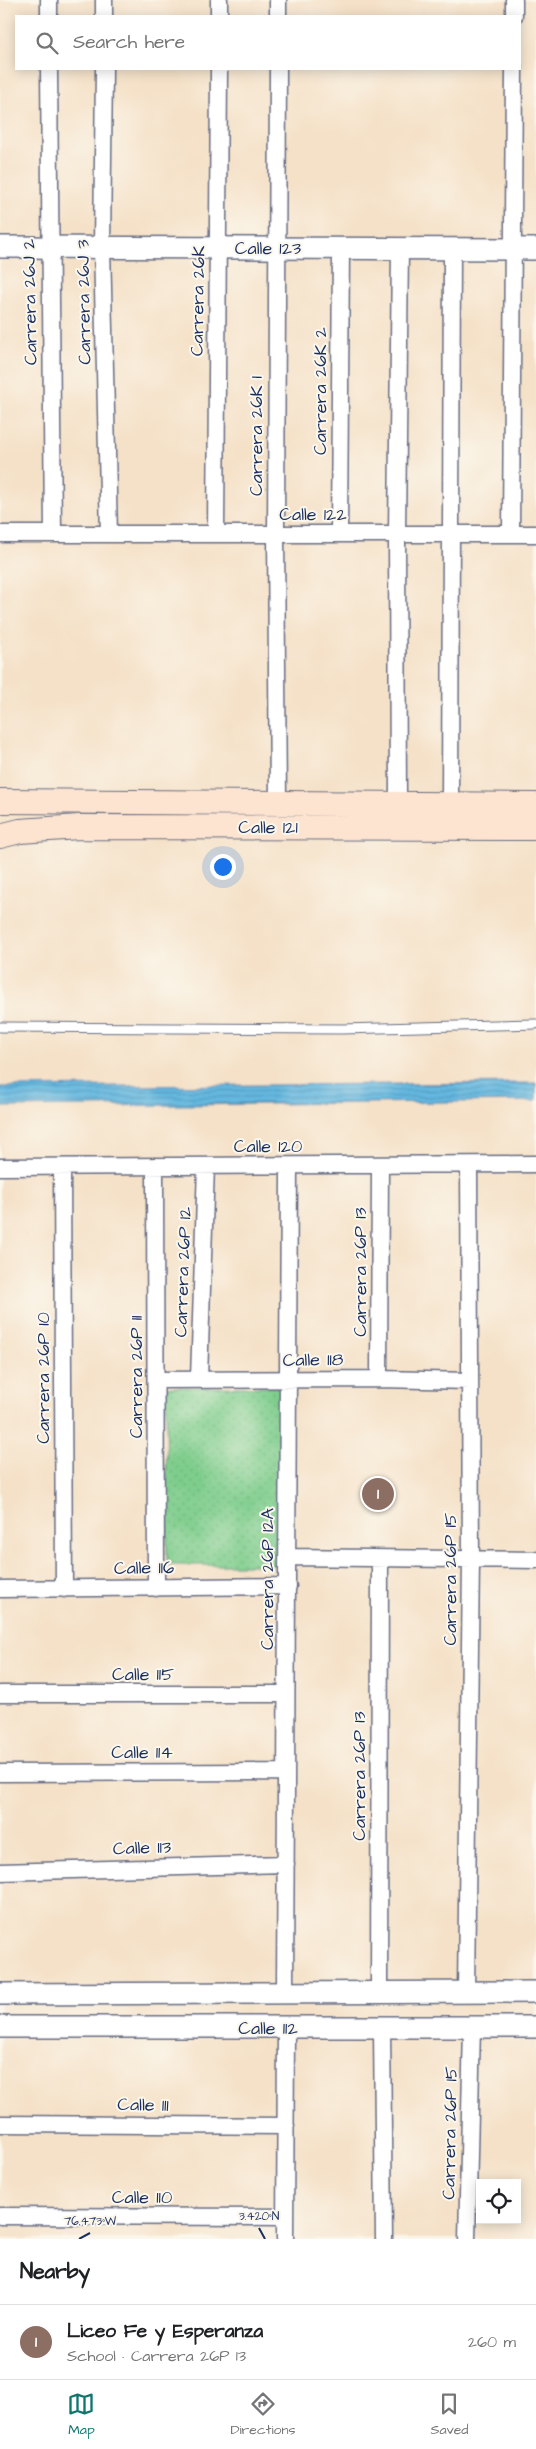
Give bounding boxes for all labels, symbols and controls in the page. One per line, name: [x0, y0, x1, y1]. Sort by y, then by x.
search box: [15, 15, 521, 70]
icon: search: [33, 29, 61, 57]
text: Search here: [73, 29, 185, 56]
street label: Calle 123: [235, 236, 301, 261]
street label: Carrera 26J 2: [16, 238, 44, 365]
street label: Carrera 26J 3: [70, 239, 98, 365]
street label: Carrera 26K: [185, 246, 211, 356]
street label: Carrera 26K 2: [308, 326, 333, 455]
street label: Carrera 26K 1: [244, 376, 269, 496]
street label: Calle 122: [279, 502, 347, 527]
street label: Calle 121: [238, 815, 298, 840]
your location: [210, 854, 236, 880]
street label: Calle 120: [234, 1134, 302, 1159]
street label: Carrera 26P 12: [168, 1206, 198, 1338]
street label: Carrera 26P 13: [348, 1207, 373, 1337]
street label: Carrera 26P 10: [31, 1312, 56, 1444]
street label: Carrera 26P 11: [124, 1316, 149, 1438]
street label: Calle 118: [282, 1347, 344, 1373]
pin: 1: [362, 1475, 394, 1513]
street label: Carrera 26P 12A: [255, 1507, 280, 1650]
street label: Carrera 26P 15: [438, 1512, 463, 1646]
street label: Calle 116: [114, 1555, 174, 1581]
street label: Calle 115: [112, 1662, 174, 1687]
street label: Carrera 26P 13: [347, 1711, 372, 1841]
street label: Calle 114: [111, 1740, 173, 1765]
street label: Calle 113: [112, 1834, 172, 1862]
street label: Calle 112: [238, 2016, 298, 2041]
street label: Carrera 26P 15: [436, 2066, 464, 2200]
street label: Calle 111: [117, 2092, 169, 2118]
map controls: [476, 2179, 521, 2224]
button: locate: [476, 2179, 521, 2224]
street label: Calle 110: [112, 2185, 172, 2210]
text: 3.420°N: [239, 2208, 280, 2225]
text: 76.473°W: [64, 2213, 117, 2230]
text: Nearby: [20, 2257, 90, 2286]
text: Liceo Fe y Esperanza: [67, 2318, 263, 2345]
text: 1: [35, 2331, 37, 2353]
text: 260 m: [468, 2331, 516, 2353]
text: School · Carrera 26P 13: [67, 2345, 246, 2367]
tab: Map: [67, 2390, 95, 2440]
tab: Directions: [230, 2390, 295, 2440]
tab: Saved: [430, 2390, 469, 2440]

